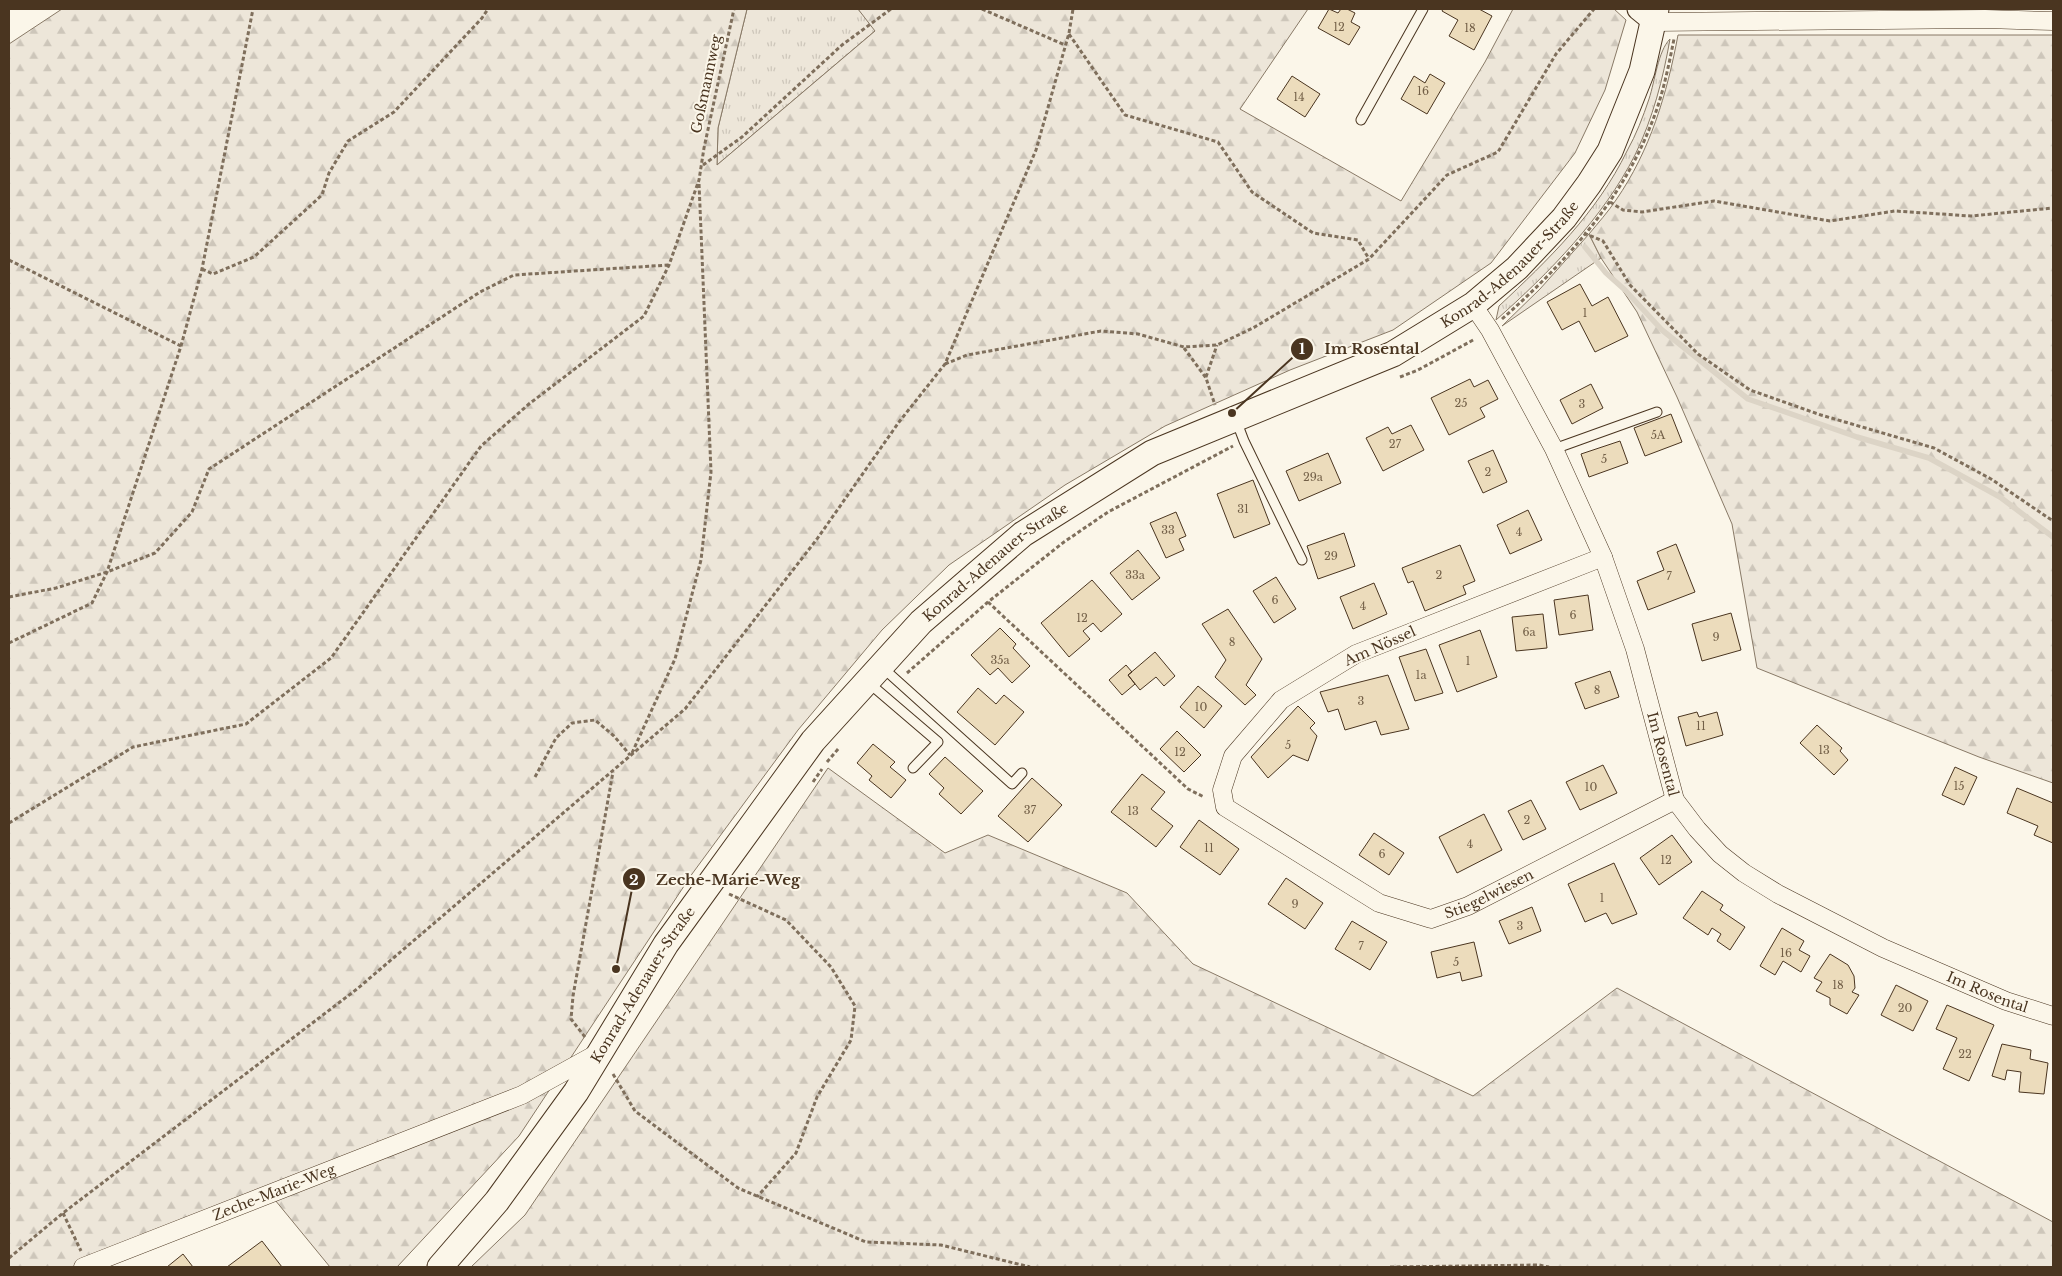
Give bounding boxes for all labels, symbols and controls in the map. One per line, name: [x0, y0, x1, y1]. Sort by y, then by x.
house number: 12: [1333, 20, 1345, 34]
house number: 18: [1464, 21, 1476, 35]
street label: Goßmannweg: [687, 32, 725, 135]
house number: 16: [1417, 84, 1429, 98]
house number: 14: [1293, 90, 1305, 104]
street label: Konrad-Adenauer-Straße: [1437, 198, 1582, 332]
house number: 1: [1583, 306, 1588, 320]
callout: Im Rosental: [1289, 334, 1430, 364]
text: 1: [1299, 339, 1306, 358]
text: Im Rosental: [1324, 339, 1420, 358]
house number: 25: [1454, 396, 1468, 410]
house number: 3: [1579, 397, 1586, 411]
house number: 5A: [1651, 428, 1666, 442]
house number: 27: [1389, 437, 1402, 451]
house number: 5: [1601, 452, 1607, 466]
house number: 2: [1485, 465, 1492, 479]
house number: 29a: [1303, 470, 1324, 484]
street label: Konrad-Adenauer-Straße: [919, 499, 1071, 626]
house number: 31: [1237, 502, 1249, 516]
house number: 33: [1161, 523, 1175, 537]
house number: 4: [1516, 525, 1522, 539]
house number: 29: [1324, 549, 1338, 563]
house number: 33a: [1125, 568, 1146, 582]
house number: 2: [1436, 568, 1443, 582]
house number: 7: [1666, 569, 1672, 583]
house number: 6: [1271, 593, 1279, 607]
house number: 4: [1360, 599, 1366, 613]
house number: 6: [1569, 608, 1577, 622]
house number: 12: [1076, 611, 1088, 625]
street label: Am Nössel: [1340, 622, 1419, 670]
house number: 6a: [1522, 625, 1536, 639]
house number: 9: [1712, 630, 1720, 644]
house number: 8: [1229, 635, 1235, 649]
house number: 35a: [990, 653, 1010, 667]
house number: 1: [1466, 654, 1471, 668]
house number: 1a: [1416, 668, 1427, 682]
house number: 8: [1594, 683, 1600, 697]
house number: 3: [1358, 694, 1365, 708]
house number: 10: [1195, 700, 1208, 714]
street label: Im Rosental: [1643, 710, 1683, 799]
house number: 11: [1696, 719, 1706, 733]
house number: 5: [1285, 738, 1291, 752]
house number: 13: [1818, 743, 1830, 757]
house number: 12: [1174, 745, 1186, 759]
house number: 15: [1953, 779, 1965, 793]
house number: 10: [1585, 780, 1598, 794]
house number: 37: [1024, 803, 1037, 817]
house number: 13: [1127, 804, 1139, 818]
house number: 2: [1524, 813, 1531, 827]
house number: 4: [1467, 837, 1473, 851]
house number: 11: [1204, 841, 1214, 855]
house number: 6: [1378, 847, 1386, 861]
house number: 12: [1660, 853, 1672, 867]
callout: Zeche-Marie-Weg: [621, 864, 810, 894]
street label: Stiegelwiesen: [1442, 865, 1537, 923]
text: 2: [629, 870, 639, 889]
text: Zeche-Marie-Weg: [656, 870, 801, 889]
house number: 1: [1600, 891, 1605, 905]
house number: 9: [1291, 897, 1299, 911]
street label: Konrad-Adenauer-Straße: [587, 903, 699, 1066]
house number: 3: [1517, 919, 1524, 933]
house number: 7: [1358, 939, 1364, 953]
house number: 16: [1780, 946, 1792, 960]
house number: 5: [1453, 955, 1459, 969]
street label: Im Rosental: [1944, 967, 2031, 1017]
house number: 18: [1832, 978, 1844, 992]
house number: 20: [1898, 1001, 1912, 1015]
house number: 22: [1958, 1047, 1972, 1061]
street label: Zeche-Marie-Weg: [210, 1160, 339, 1224]

